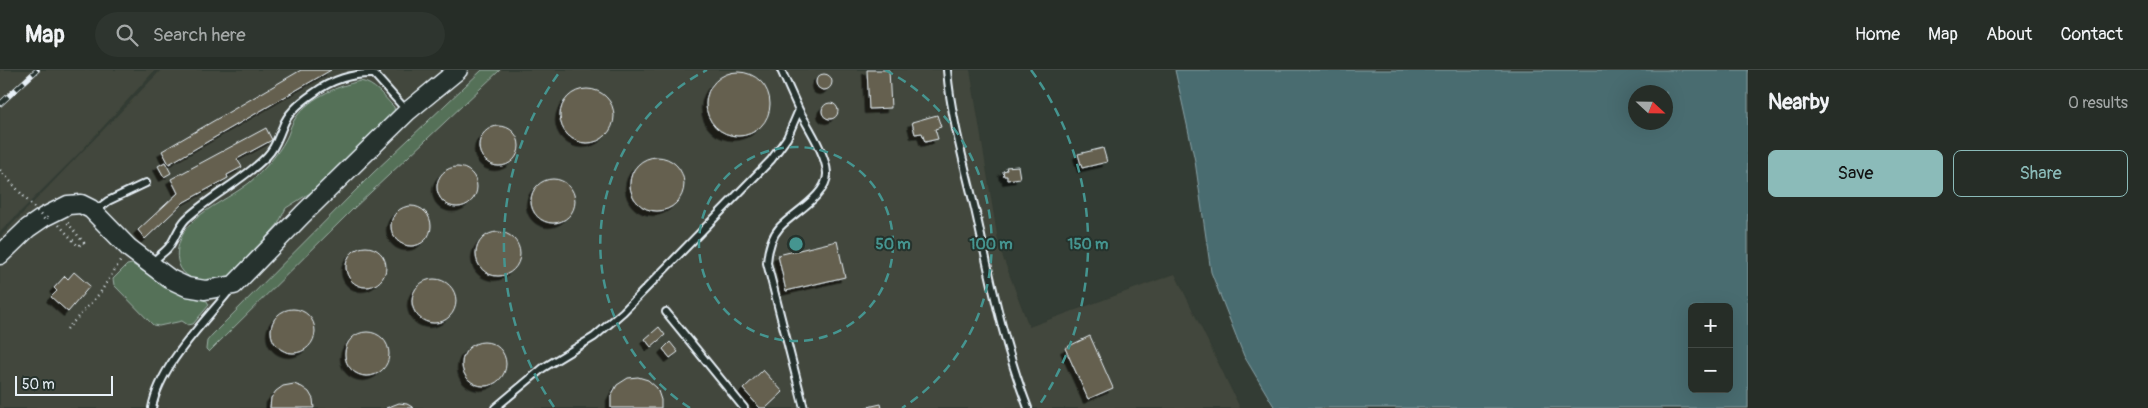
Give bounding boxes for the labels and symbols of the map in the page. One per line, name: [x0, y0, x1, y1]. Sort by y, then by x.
north arrow: [1628, 85, 1673, 130]
centre of rings: [787, 235, 805, 253]
text: 50 m: [876, 235, 910, 254]
text: 100 m: [970, 235, 1012, 254]
text: 150 m: [1068, 235, 1108, 254]
scale bar: [15, 373, 112, 396]

